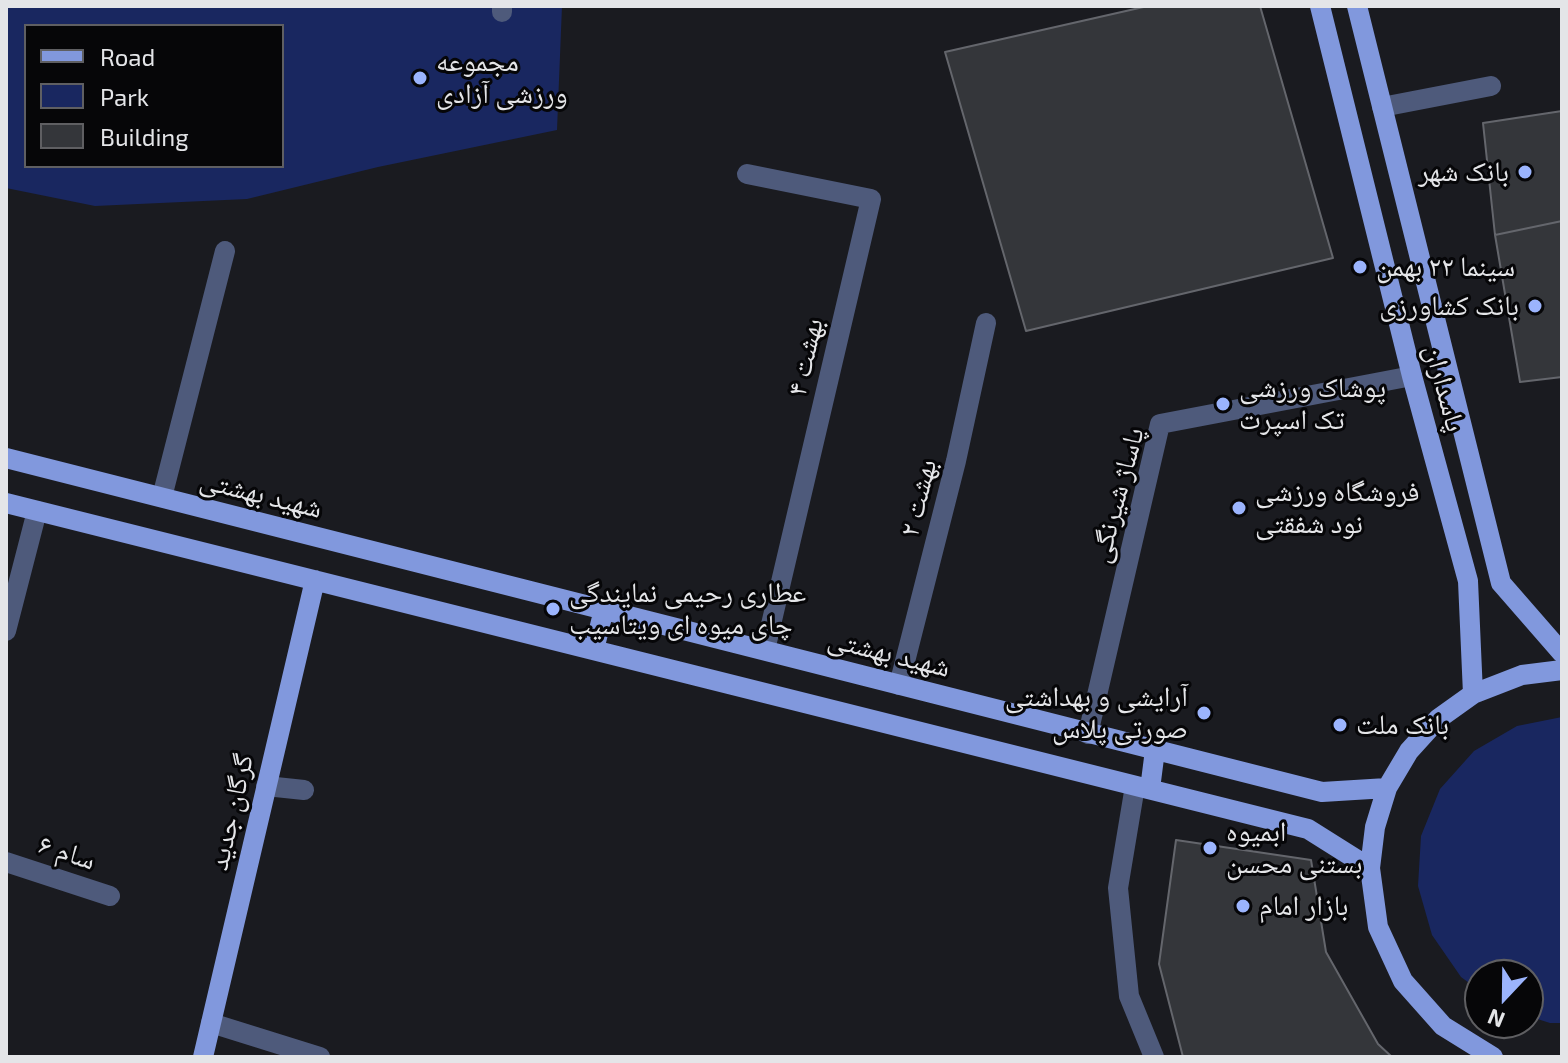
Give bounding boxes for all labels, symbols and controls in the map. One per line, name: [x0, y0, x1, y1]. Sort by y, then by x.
legend: [24, 24, 284, 168]
text: Road: [100, 42, 155, 71]
place label: مجموعه ورزشی آزادی: [436, 45, 568, 111]
marker: مجموعه ورزشی آزادی: [411, 69, 429, 87]
text: Park: [100, 82, 149, 111]
text: Building: [100, 122, 189, 151]
place label: بانک شهر: [1418, 155, 1509, 189]
marker: بانک شهر: [1516, 163, 1534, 181]
place label: سینما ۲۲ بهمن: [1376, 250, 1515, 284]
marker: سینما ۲۲ بهمن: [1351, 258, 1369, 276]
place label: بانک کشاورزی: [1379, 289, 1519, 323]
marker: بانک کشاورزی: [1526, 297, 1544, 315]
street label: ۴ بهشت: [780, 315, 830, 399]
street label: پاسداران: [1417, 341, 1473, 435]
place label: پوشاک ورزشی تک اسپرت: [1239, 371, 1386, 437]
marker: پوشاک ورزشی تک اسپرت: [1214, 395, 1232, 413]
street label: پاساژ شیرنگی: [1083, 424, 1151, 566]
street label: بهشت ۲: [892, 456, 944, 540]
street label: شهید بهشتی: [196, 463, 326, 525]
place label: فروشگاه ورزشی نود شفقتی: [1255, 475, 1420, 541]
marker: فروشگاه ورزشی نود شفقتی: [1230, 499, 1248, 517]
place label: عطاری رحیمی نمایندگی چای میوه ای ویتاسیب: [569, 576, 806, 642]
marker: عطاری رحیمی نمایندگی چای میوه ای ویتاسیب: [544, 600, 562, 618]
street label: شهید بهشتی: [824, 622, 954, 684]
place label: آرایشی و بهداشتی صورتی پلاس: [1005, 680, 1188, 746]
marker: آرایشی و بهداشتی صورتی پلاس: [1195, 704, 1213, 722]
place label: بانک ملت: [1356, 708, 1449, 742]
marker: بانک ملت: [1331, 716, 1349, 734]
street label: گرگان جدید: [201, 751, 261, 873]
place label: ابمیوه بستنی محسن: [1226, 815, 1362, 881]
street label: ۶ سام: [34, 827, 100, 877]
marker: ابمیوه بستنی محسن: [1201, 839, 1219, 857]
place label: بازار امام: [1259, 889, 1349, 923]
marker: بازار امام: [1234, 897, 1252, 915]
north arrow: [1464, 959, 1544, 1039]
text: N: [1484, 1004, 1508, 1034]

